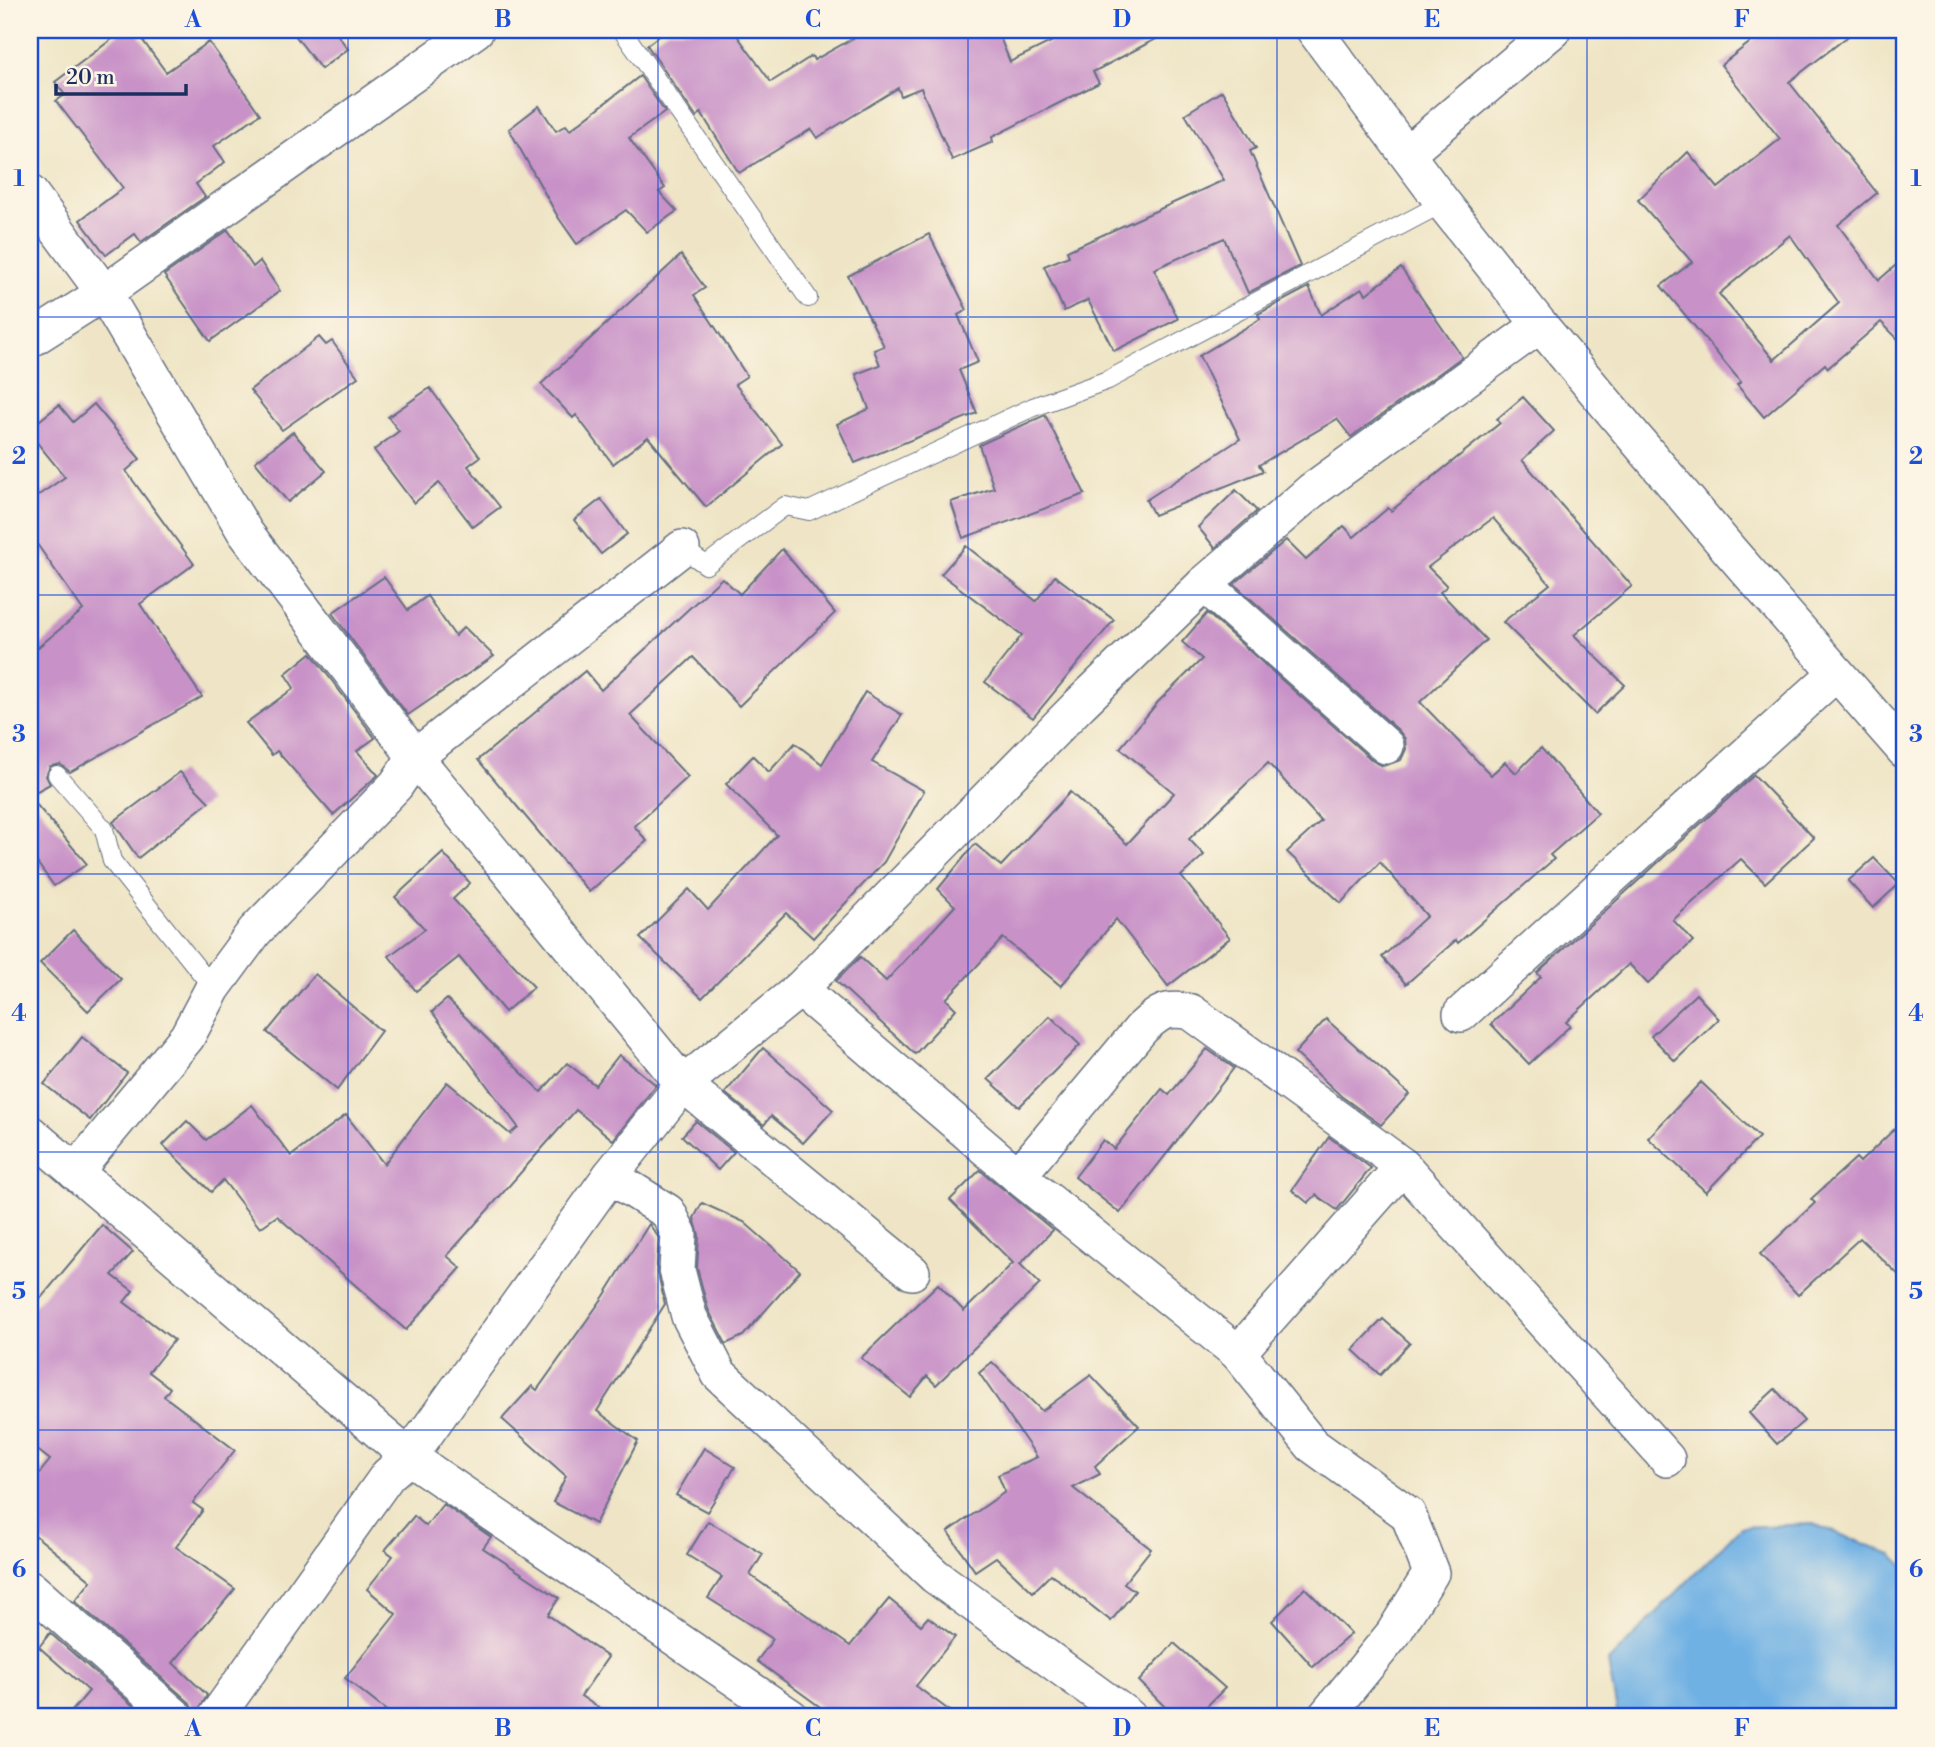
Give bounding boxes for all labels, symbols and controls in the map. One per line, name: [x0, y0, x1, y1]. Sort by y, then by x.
text: A: [184, 6, 202, 34]
text: B: [494, 6, 512, 34]
text: C: [805, 6, 821, 34]
text: D: [1113, 6, 1131, 34]
text: E: [1424, 6, 1440, 34]
text: F: [1734, 6, 1750, 34]
scale bar: [56, 52, 186, 96]
text: 20 m: [66, 65, 115, 91]
text: 1: [13, 165, 25, 193]
text: 1: [1910, 165, 1922, 193]
text: 2: [12, 443, 26, 471]
text: 2: [1909, 443, 1923, 471]
text: 3: [12, 721, 26, 749]
text: 3: [1909, 721, 1923, 749]
text: 4: [11, 1000, 27, 1028]
text: 4: [1908, 1000, 1924, 1028]
text: 5: [12, 1278, 26, 1306]
text: 5: [1909, 1278, 1923, 1306]
text: 6: [12, 1556, 26, 1584]
text: 6: [1909, 1556, 1923, 1584]
text: A: [184, 1715, 202, 1743]
text: B: [494, 1715, 512, 1743]
text: C: [805, 1715, 821, 1743]
text: D: [1113, 1715, 1131, 1743]
text: E: [1424, 1715, 1440, 1743]
text: F: [1734, 1715, 1750, 1743]

